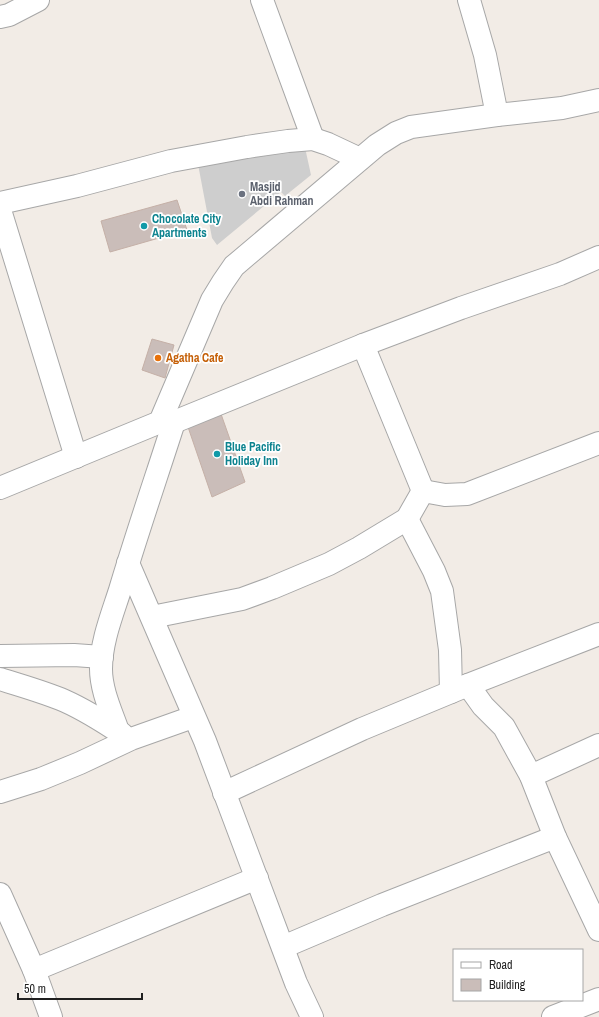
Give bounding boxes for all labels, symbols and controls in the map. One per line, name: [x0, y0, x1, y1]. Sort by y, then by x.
place label: Masjid Abdi Rahman: [250, 179, 313, 209]
marker: Masjid Abdi Rahman: [237, 189, 247, 199]
place label: Chocolate City Apartments: [152, 211, 221, 241]
marker: Chocolate City Apartments: [139, 221, 149, 231]
place label: Agatha Cafe: [166, 350, 224, 366]
marker: Agatha Cafe: [153, 353, 163, 363]
place label: Blue Pacific Holiday Inn: [225, 439, 281, 469]
marker: Blue Pacific Holiday Inn: [212, 449, 222, 459]
legend: [453, 949, 583, 1001]
text: Road: [489, 957, 513, 973]
scale bar: [18, 975, 142, 1001]
text: Building: [489, 977, 526, 993]
text: 50 m: [24, 981, 46, 997]

